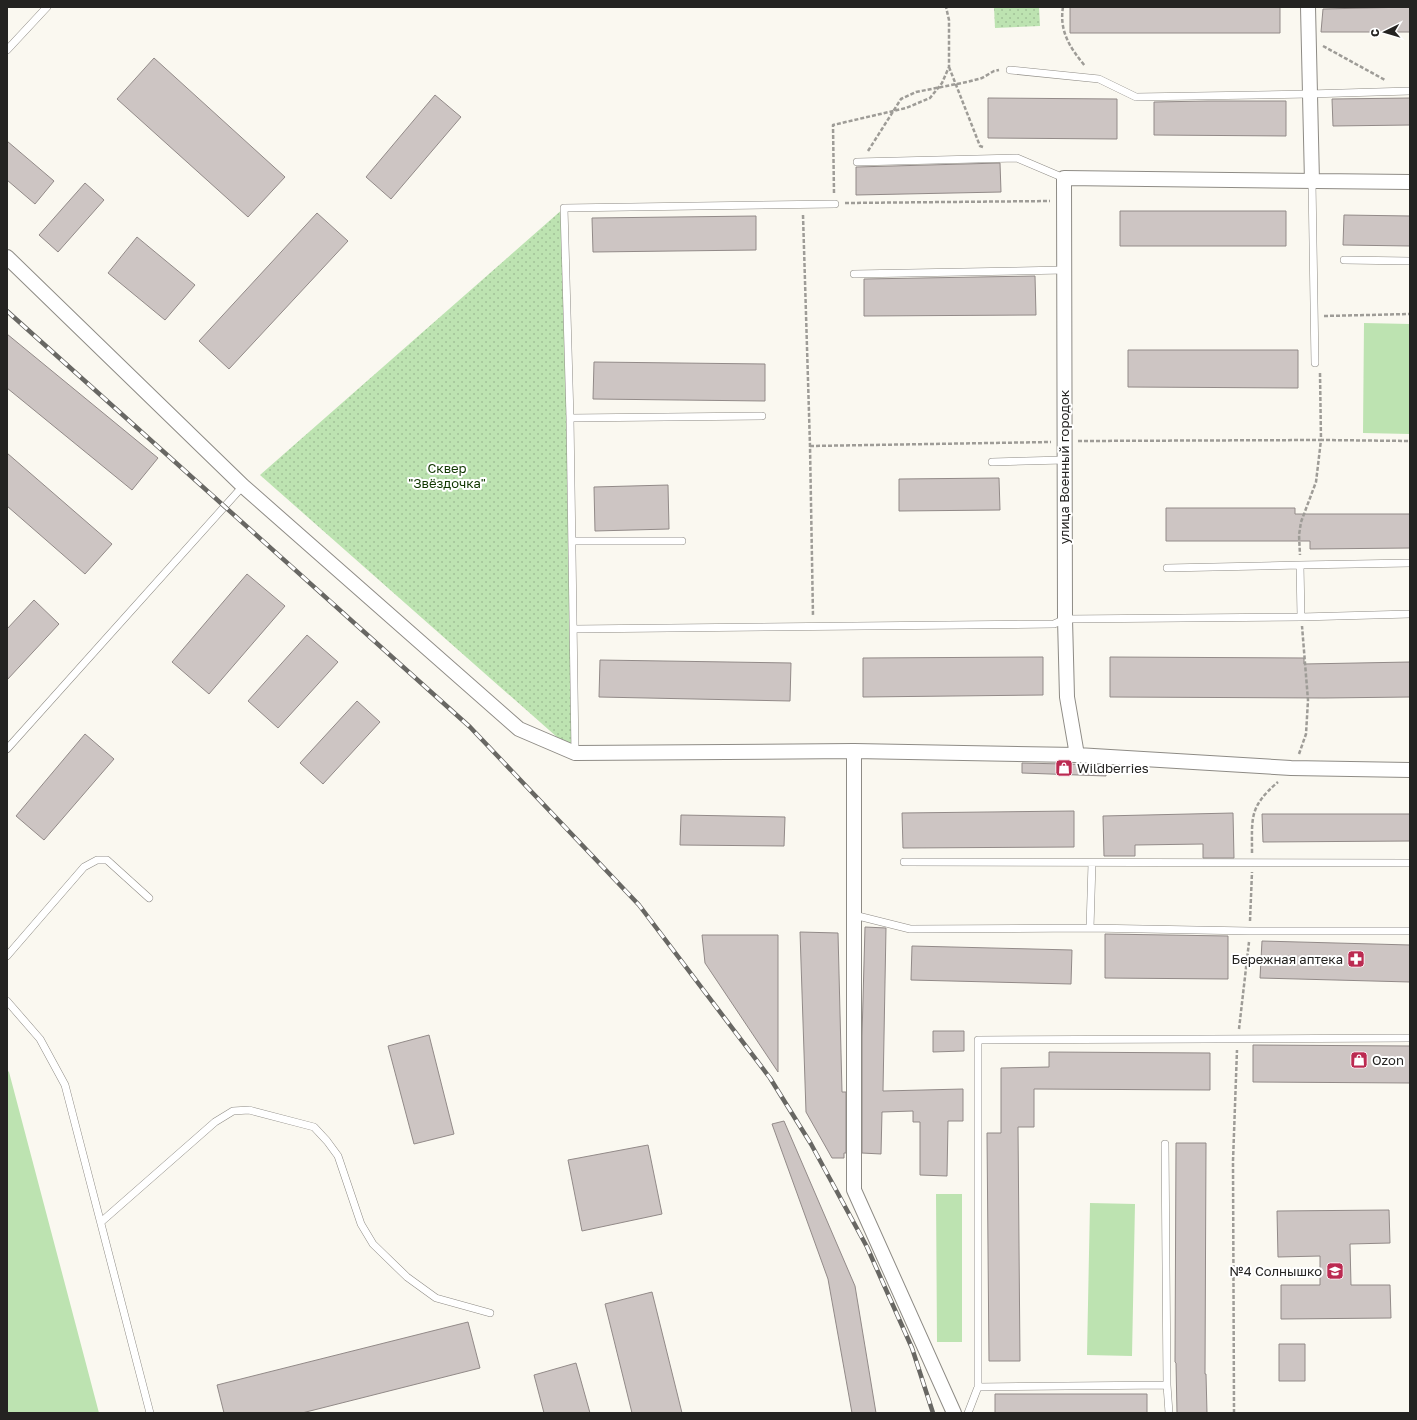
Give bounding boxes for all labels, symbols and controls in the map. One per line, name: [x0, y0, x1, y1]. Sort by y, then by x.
north arrow: [1365, 12, 1405, 52]
text: С: [1368, 28, 1381, 37]
street label: улица Военный городок: [1056, 389, 1072, 544]
park label: Сквер "Звёздочка": [408, 460, 486, 491]
shop icon: Wildberries: [1054, 758, 1074, 778]
place label: Wildberries: [1077, 760, 1149, 776]
pharmacy icon: Бережная аптека: [1346, 949, 1366, 969]
place label: Бережная аптека: [1232, 951, 1343, 967]
shop icon: Ozon: [1349, 1050, 1369, 1070]
place label: Ozon: [1372, 1052, 1404, 1068]
school or university icon: №4 Солнышко: [1325, 1261, 1345, 1281]
place label: №4 Солнышко: [1230, 1263, 1322, 1279]

